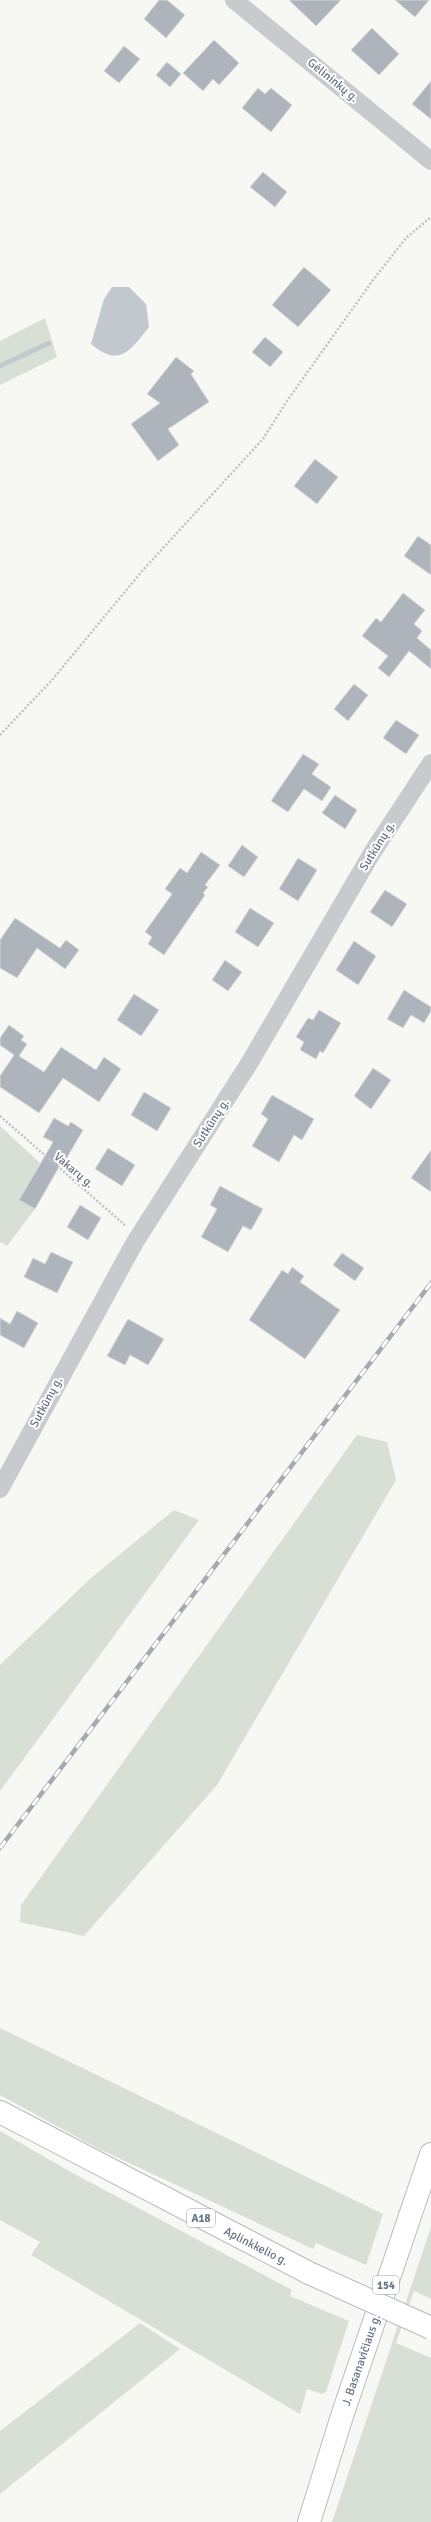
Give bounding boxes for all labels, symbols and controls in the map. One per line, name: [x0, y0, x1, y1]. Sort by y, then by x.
street label: Gėlininkų g.: [304, 55, 361, 106]
street label: Sutkūnų g.: [356, 819, 398, 874]
street label: Sutkūnų g.: [190, 1096, 233, 1150]
street label: Vakarų g.: [51, 1149, 97, 1191]
street label: Sutkūnų g.: [27, 1374, 66, 1430]
road number: A18: [187, 2209, 215, 2227]
street label: Aplinkkelio g.: [221, 2224, 290, 2269]
road number: 154: [373, 2276, 399, 2294]
street label: J. Basanavičiaus g.: [339, 2313, 384, 2408]

